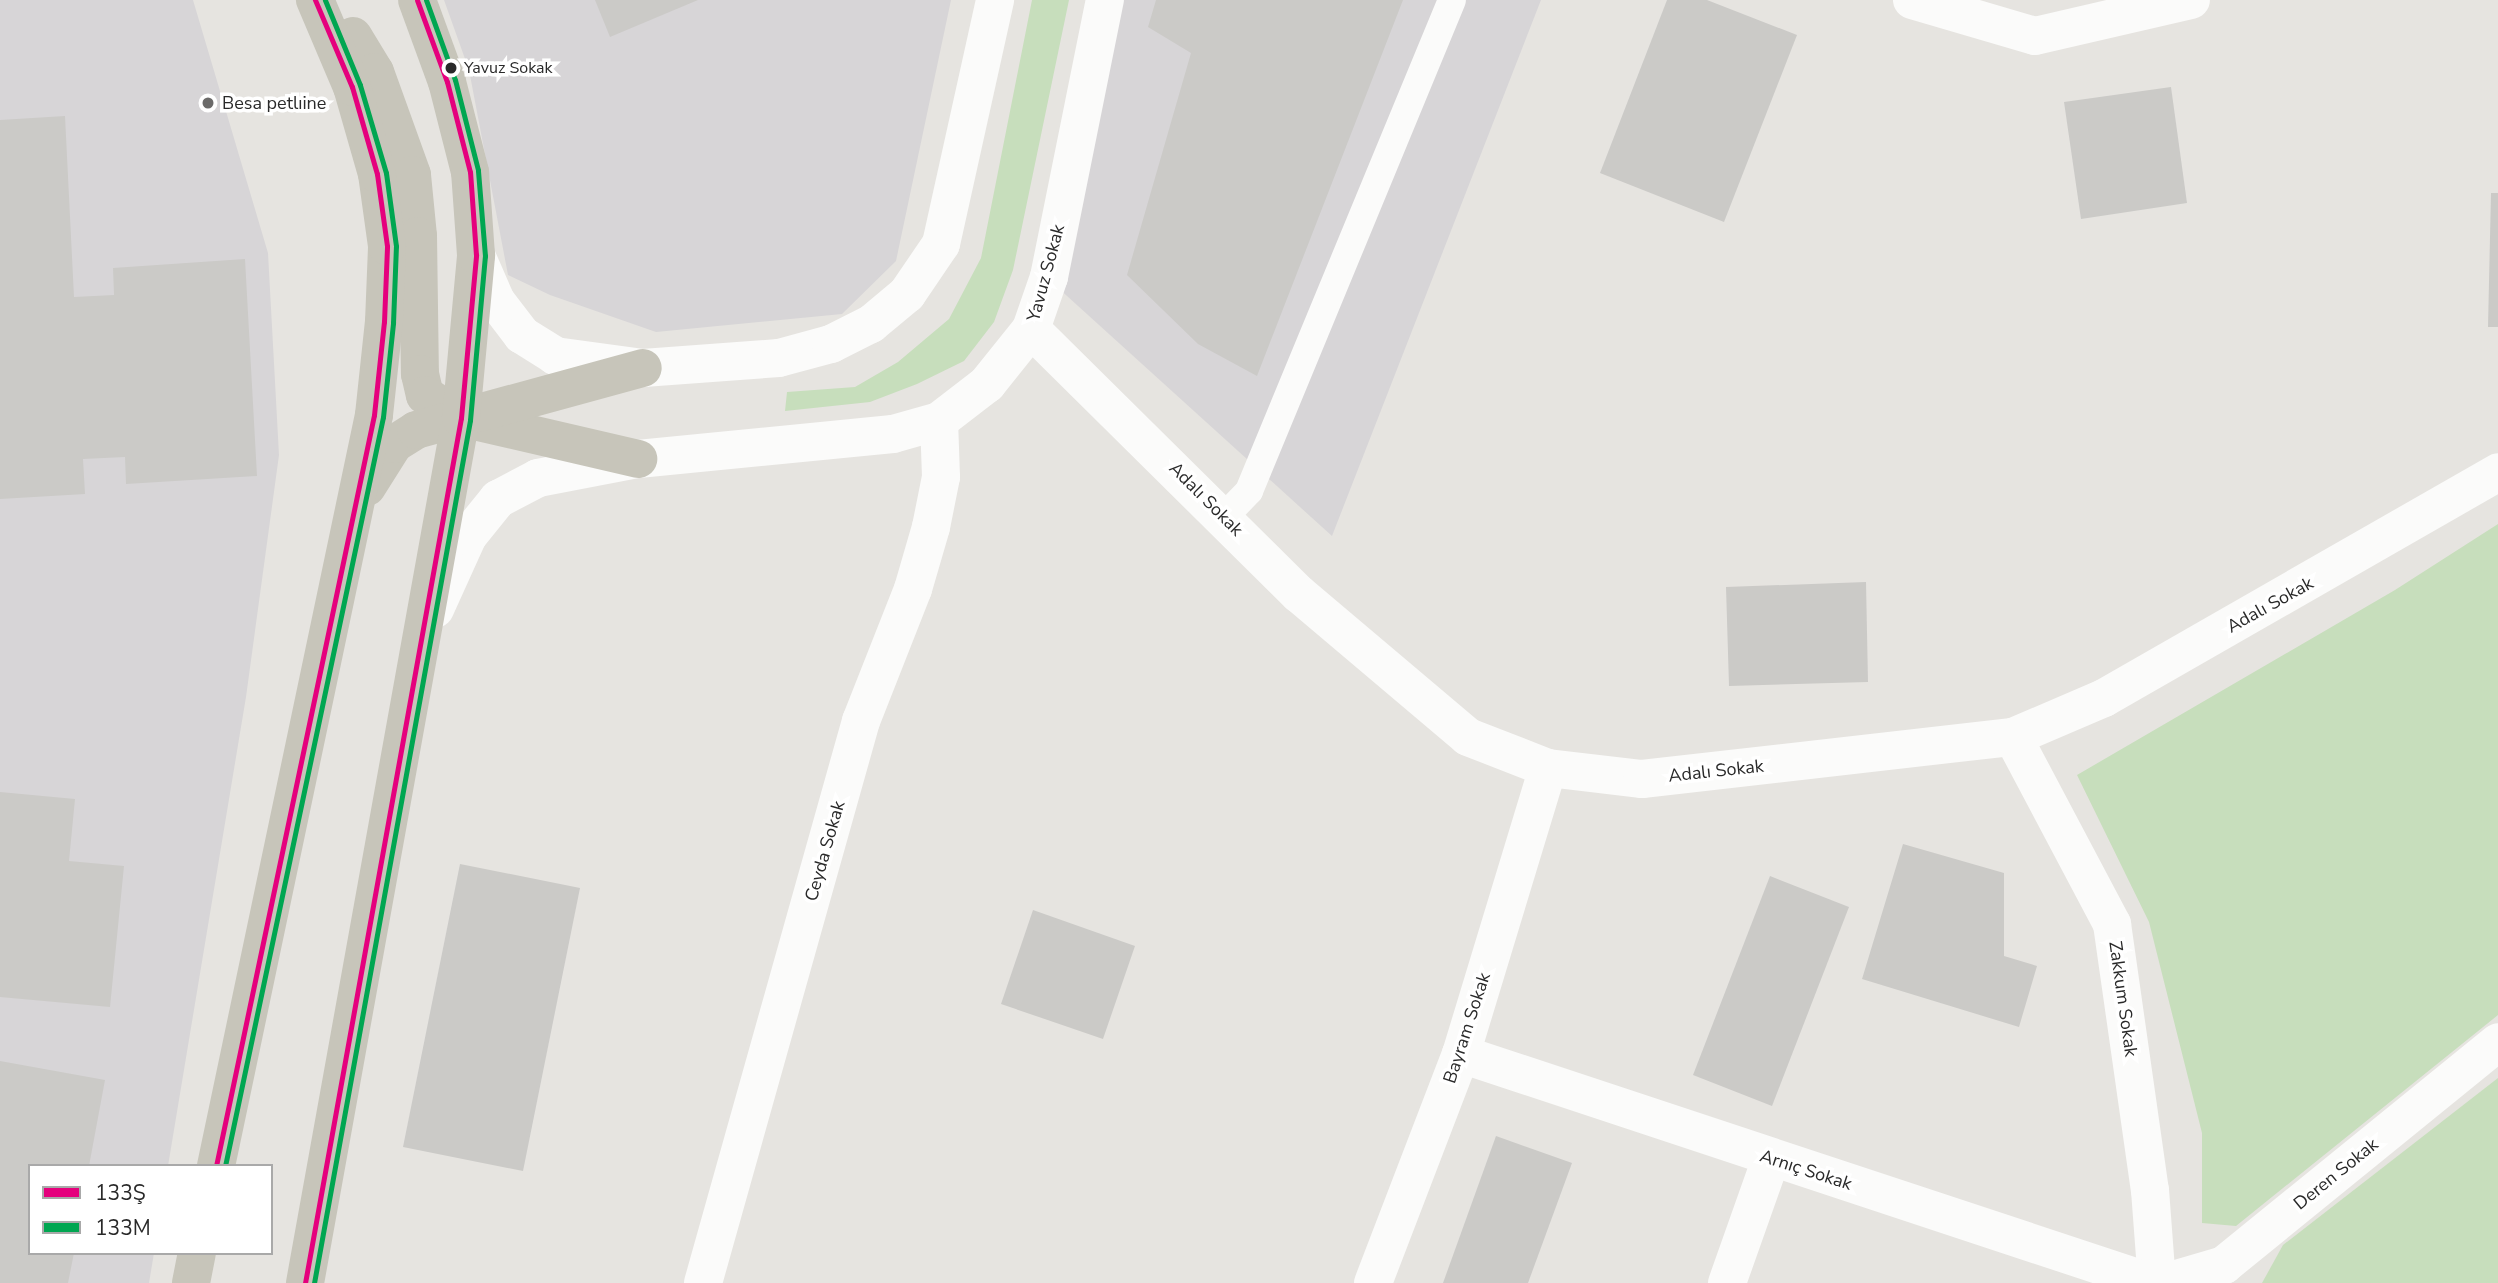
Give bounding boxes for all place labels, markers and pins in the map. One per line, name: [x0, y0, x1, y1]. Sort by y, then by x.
place label: Yavuz Sokak: [464, 58, 553, 78]
marker: Yavuz Sokak: [444, 61, 458, 75]
place label: Besa petlıine: [222, 92, 326, 114]
marker: Besa petlıine: [200, 95, 216, 111]

